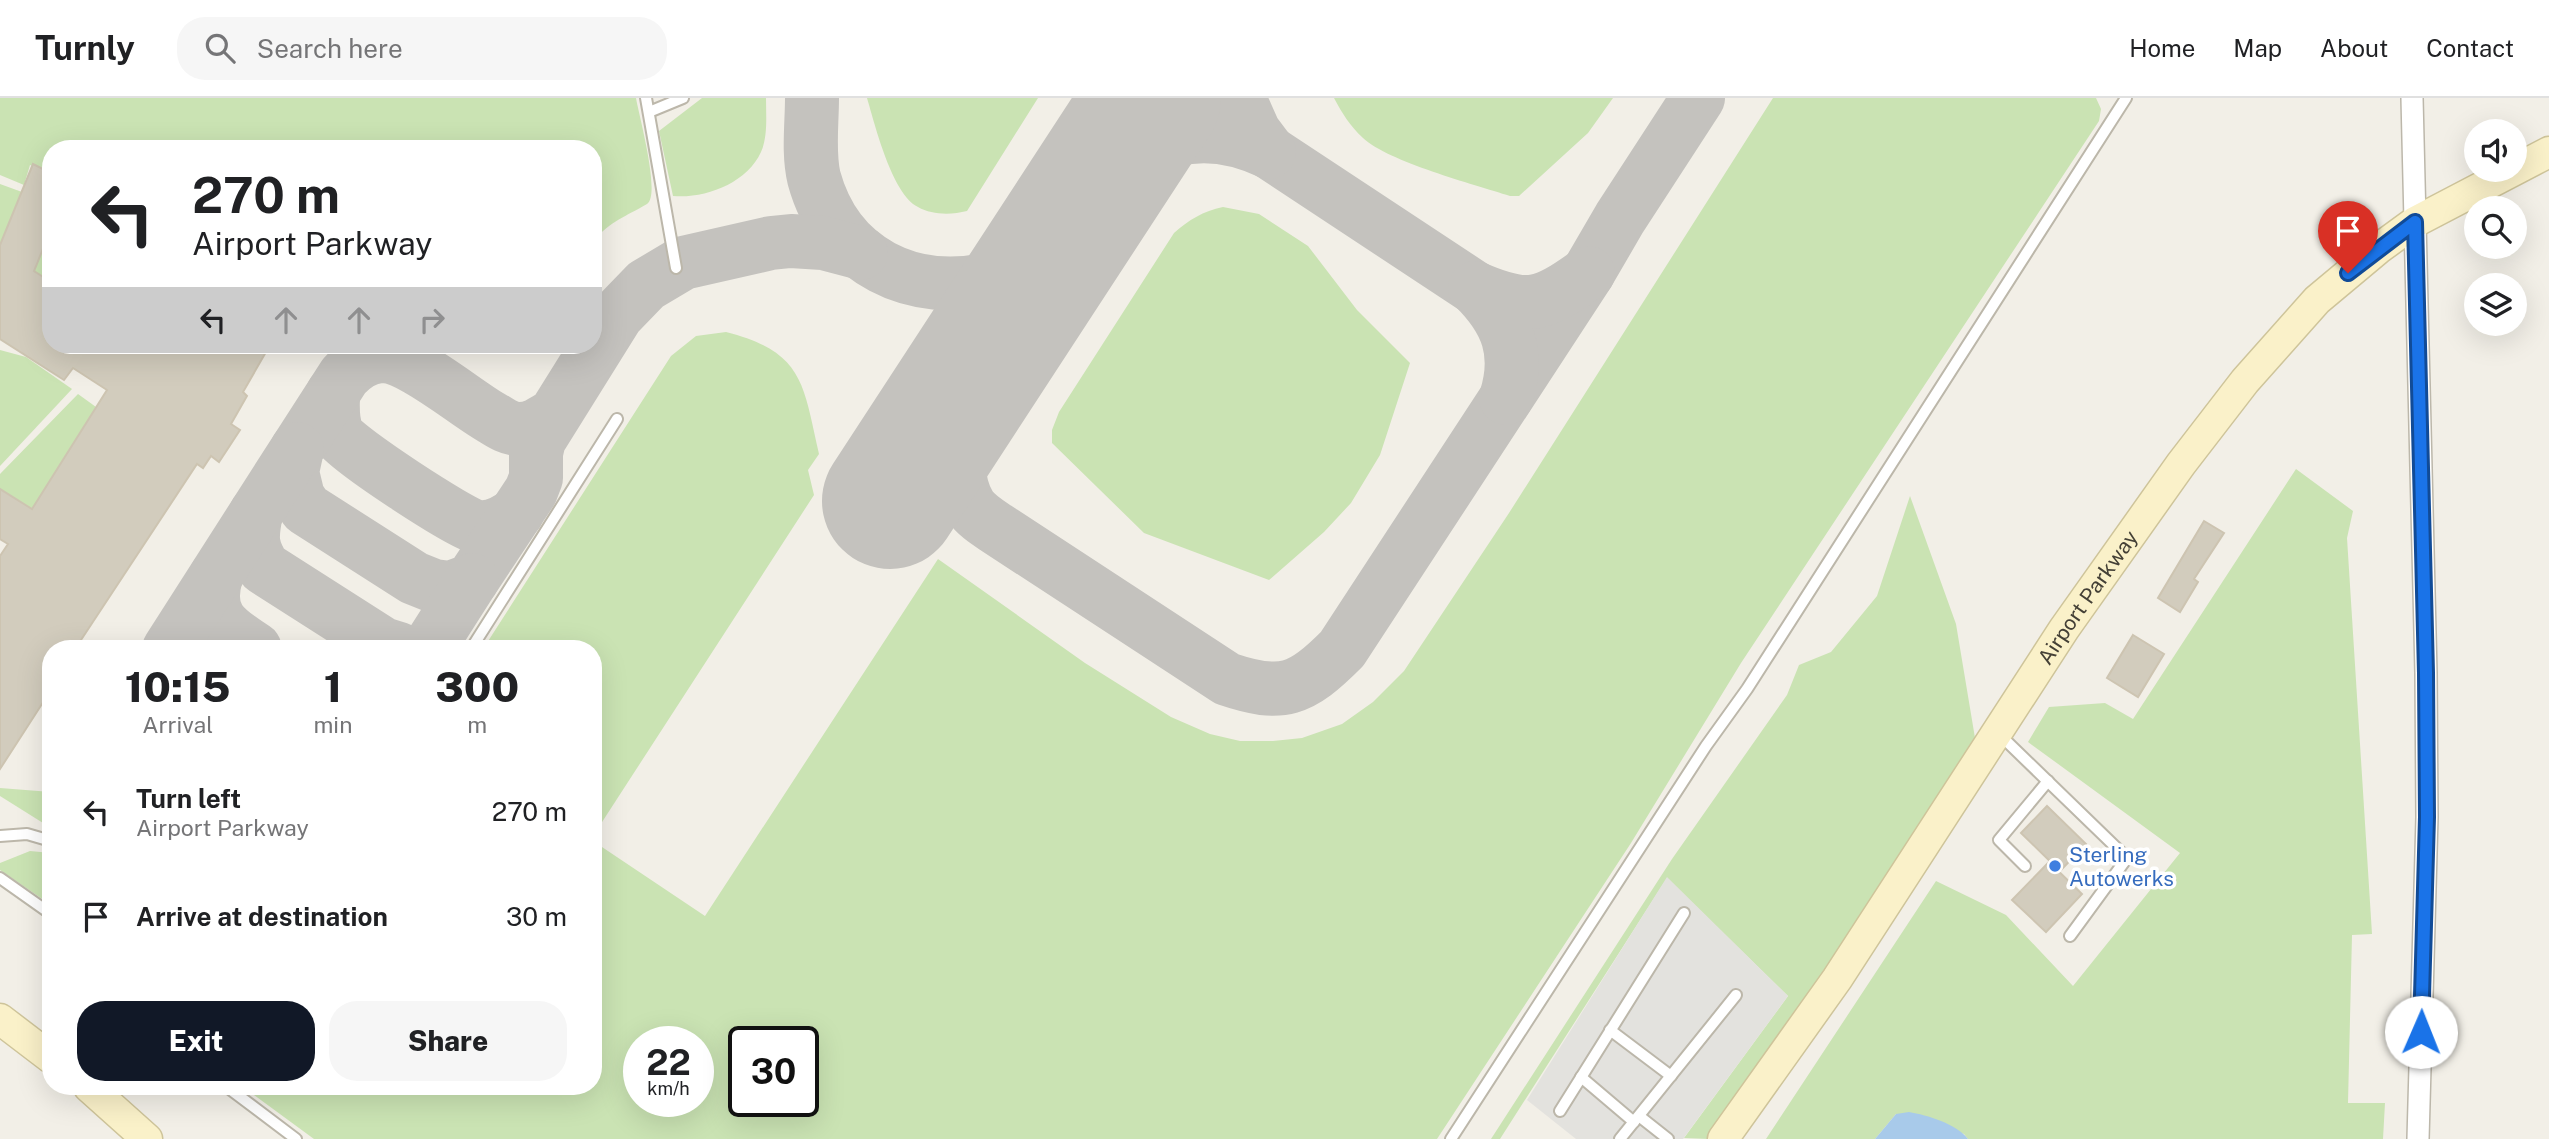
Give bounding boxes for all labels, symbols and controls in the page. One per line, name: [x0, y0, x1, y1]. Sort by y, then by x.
search box: [177, 17, 667, 80]
text: Turnly: [35, 29, 135, 67]
icon: search: [201, 29, 239, 67]
text: Search here: [257, 33, 403, 64]
text: Home: [2129, 34, 2195, 62]
text: Map: [2233, 34, 2282, 62]
text: About: [2320, 34, 2388, 62]
text: Contact: [2426, 34, 2514, 62]
map controls: [2464, 119, 2527, 336]
button: sound: [2464, 119, 2527, 182]
text: 270 m: [192, 166, 340, 224]
icon: left: [77, 168, 168, 259]
button: search: [2464, 196, 2527, 259]
pin: [2318, 201, 2378, 273]
icon: arrive: [2329, 212, 2367, 250]
text: Airport Parkway: [192, 225, 432, 262]
button: layers: [2464, 273, 2527, 336]
icon: left: [194, 301, 232, 339]
icon: ahead: [267, 301, 305, 339]
icon: ahead: [340, 301, 378, 339]
icon: right: [413, 301, 451, 339]
street label: Airport Parkway: [2032, 525, 2143, 669]
text: 10:15: [125, 662, 231, 711]
text: 1: [324, 662, 342, 711]
text: 300: [435, 662, 519, 711]
text: Arrival: [142, 711, 213, 738]
text: min: [313, 711, 352, 738]
text: m: [467, 711, 487, 738]
text: Turn left: [136, 783, 241, 814]
icon: left: [77, 793, 115, 831]
text: 270 m: [492, 796, 567, 827]
text: Airport Parkway: [136, 814, 309, 841]
place label: Sterling Autowerks: [2069, 842, 2174, 891]
marker: Sterling Autowerks: [2047, 858, 2063, 874]
icon: arrive: [77, 898, 115, 936]
text: Arrive at destination: [136, 901, 388, 932]
text: 30 m: [506, 901, 567, 932]
position arrow: [2384, 995, 2458, 1069]
button: Exit: [77, 1001, 315, 1081]
button: Share: [329, 1001, 567, 1081]
speed limit sign: 30: [728, 1026, 819, 1117]
text: 22: [646, 1042, 691, 1083]
text: km/h: [647, 1078, 690, 1099]

